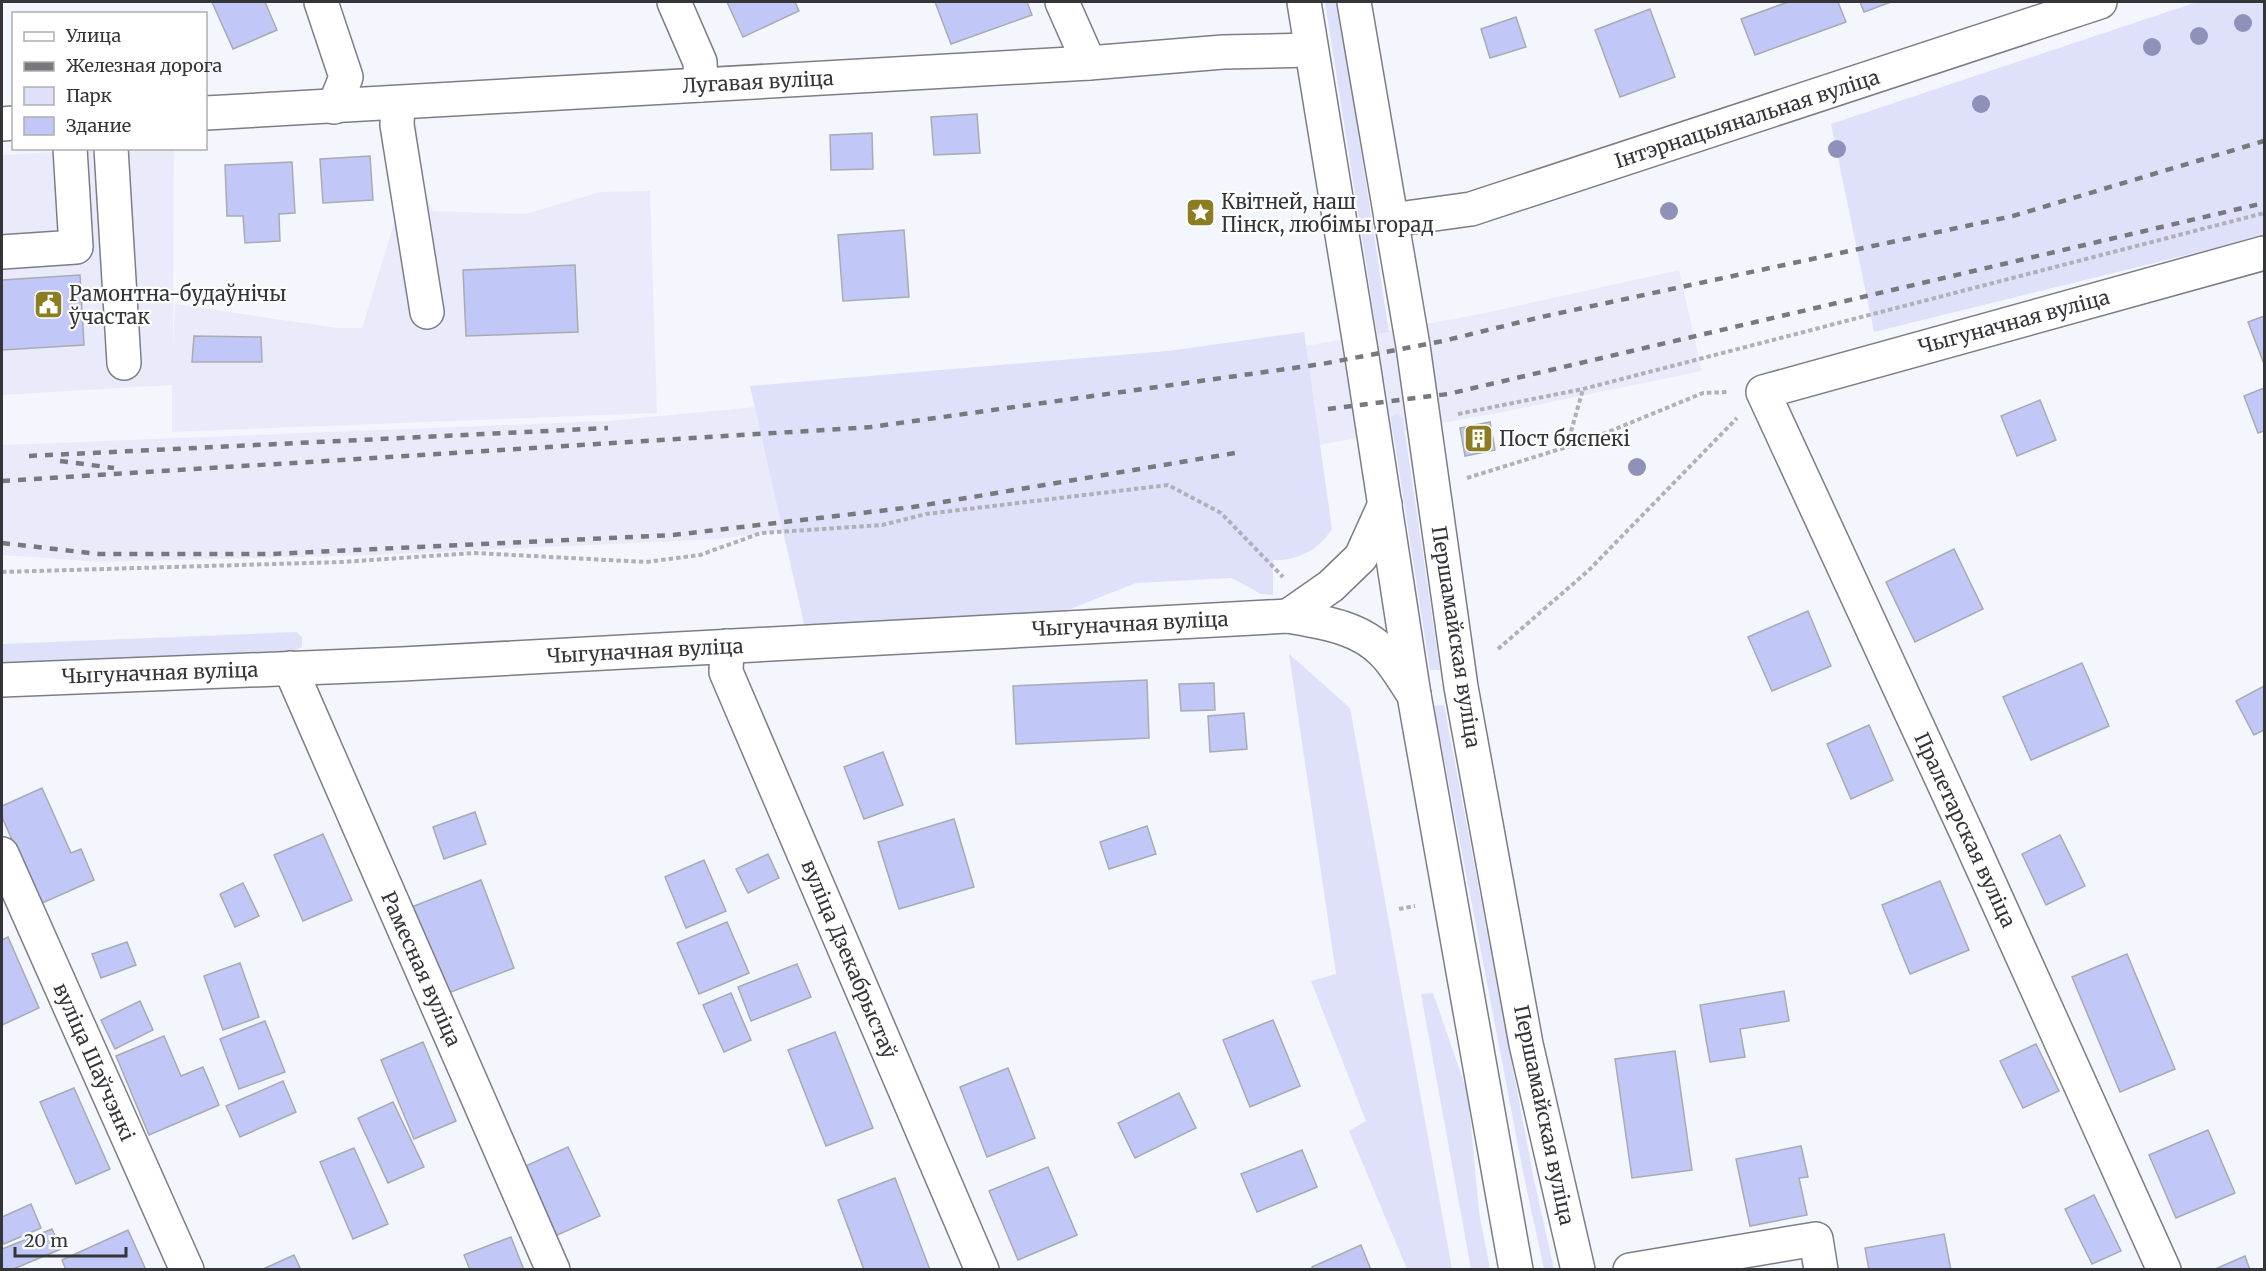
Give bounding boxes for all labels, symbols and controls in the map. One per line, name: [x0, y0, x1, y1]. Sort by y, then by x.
legend: [12, 12, 207, 150]
text: Улица: [65, 24, 121, 47]
text: Железная дорога: [66, 54, 223, 77]
street label: Інтэрнацыянальная вуліца: [1611, 64, 1883, 173]
street label: Лугавая вуліца: [682, 65, 835, 98]
text: Парк: [66, 84, 112, 107]
text: Здание: [66, 114, 131, 137]
place label: Квітней, наш Пінск, любімы горад: [1221, 189, 1434, 237]
place icon: Квітней, наш Пінск, любімы горад: [1184, 197, 1216, 229]
place label: Рамонтна-будаўнічы ўчастак: [69, 281, 287, 329]
street label: Чыгуначная вуліца: [1916, 284, 2112, 359]
public building icon: Рамонтна-будаўнічы ўчастак: [32, 289, 64, 321]
building icon: Пост бяспекі: [1462, 423, 1494, 455]
place label: Пост бяспекі: [1499, 426, 1630, 451]
street label: Першамайская вуліца: [1427, 524, 1486, 750]
street label: Чыгуначная вуліца: [1031, 606, 1229, 641]
street label: Чыгуначная вуліца: [546, 633, 744, 668]
street label: Чыгуначная вуліца: [61, 657, 259, 688]
street label: Пралетарская вуліца: [1909, 728, 2022, 932]
street label: вуліца Дзекабрыстаў: [796, 856, 903, 1062]
street label: Рамесная вуліца: [376, 887, 467, 1050]
street label: вуліца Шаўчэнкі: [48, 979, 141, 1145]
street label: Першамайская вуліца: [1509, 1003, 1580, 1227]
scale bar: [15, 1220, 126, 1258]
text: 20 m: [24, 1229, 68, 1252]

